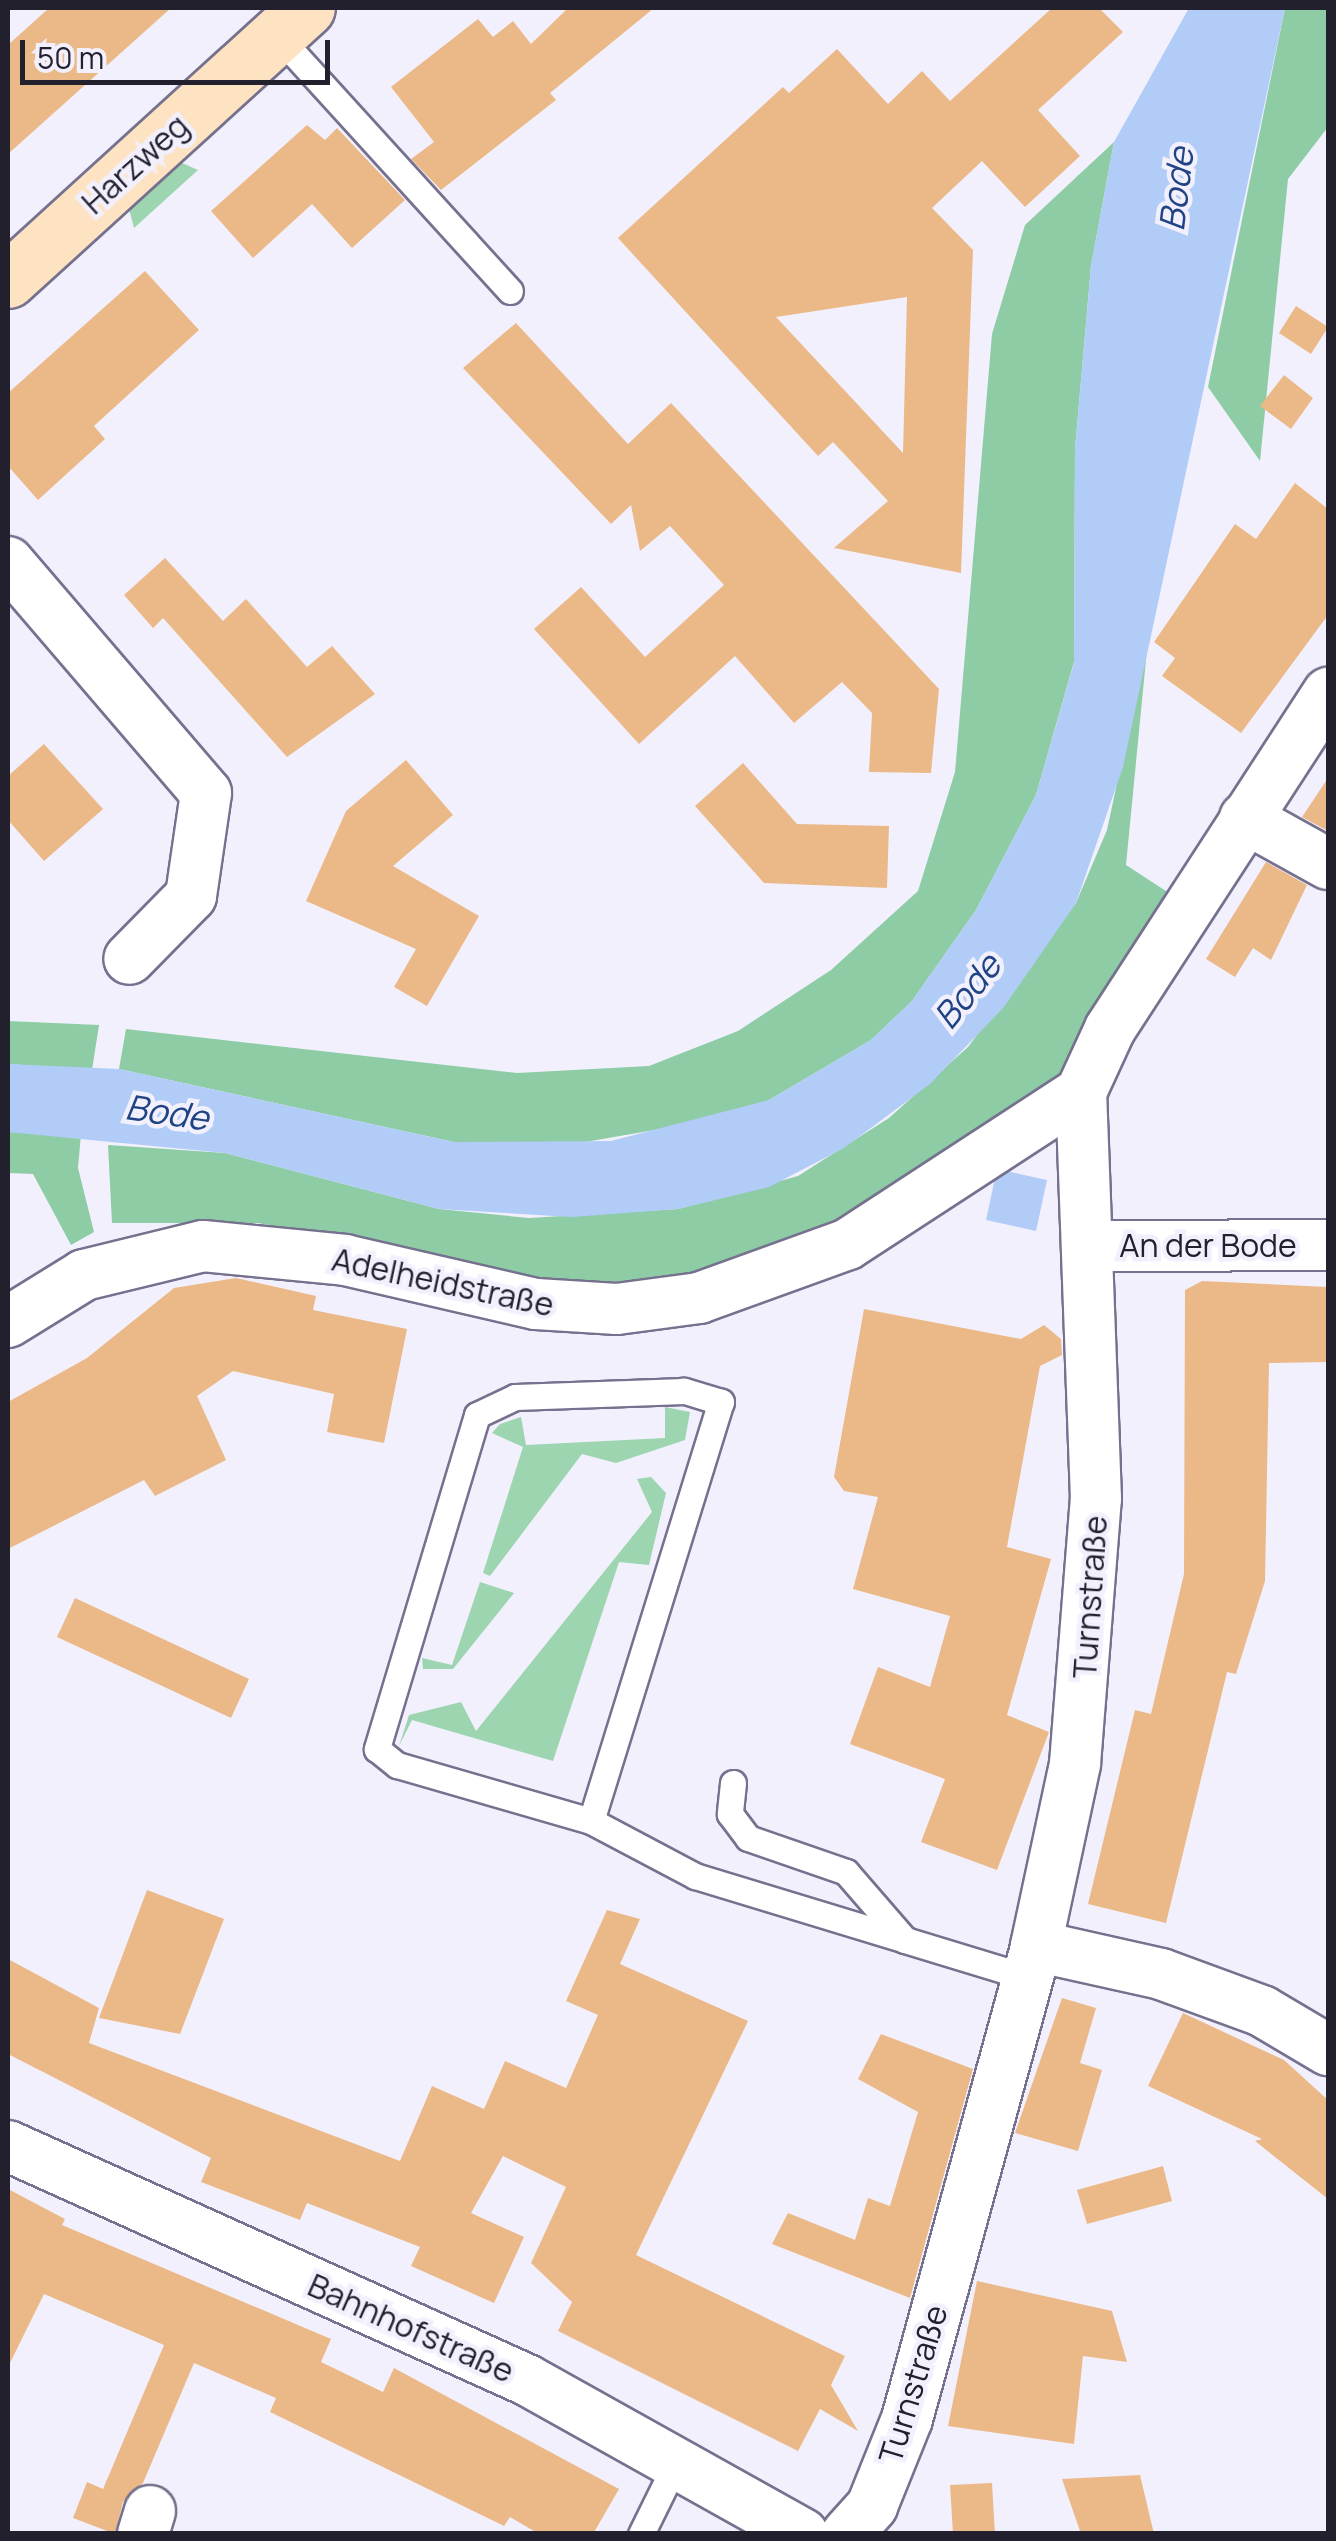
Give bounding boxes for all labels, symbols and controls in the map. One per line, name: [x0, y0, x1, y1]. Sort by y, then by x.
scale bar: [25, 20, 335, 82]
text: 50 m: [37, 37, 104, 78]
street label: Harzweg: [74, 106, 196, 222]
water label: Bode: [1150, 145, 1202, 233]
water label: Bode: [924, 945, 1010, 1037]
water label: Bode: [123, 1085, 211, 1139]
street label: An der Bode: [1119, 1226, 1297, 1264]
street label: Adelheidstraße: [329, 1240, 557, 1324]
street label: Turnstraße: [1065, 1514, 1115, 1680]
street label: Bahnhofstraße: [302, 2266, 520, 2390]
street label: Turnstraße: [871, 2300, 955, 2468]

